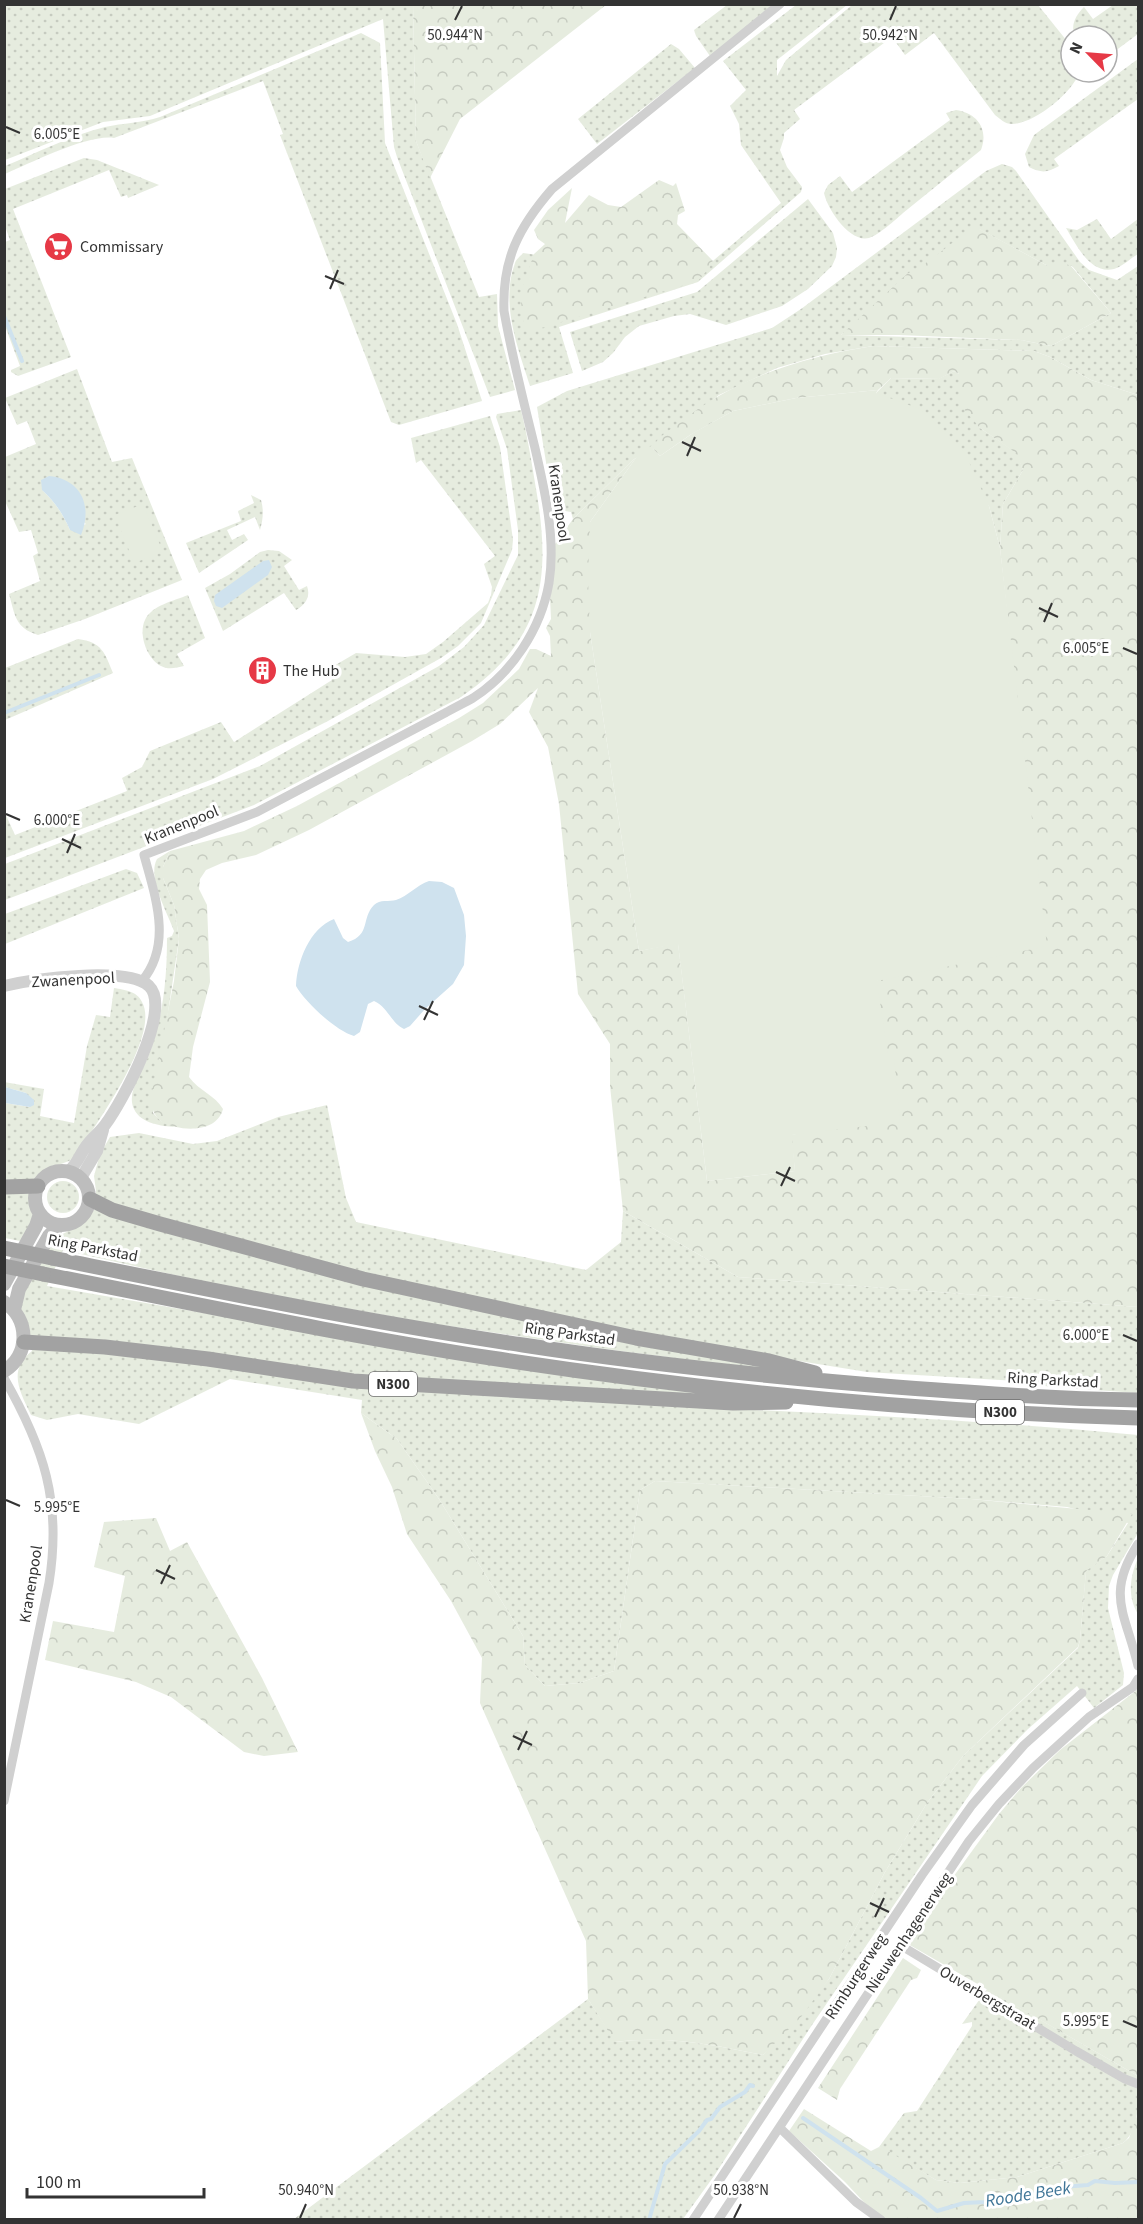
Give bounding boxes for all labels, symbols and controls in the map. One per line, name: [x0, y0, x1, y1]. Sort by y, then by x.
north arrow: [1059, 24, 1119, 84]
text: 50.944°N: [427, 25, 483, 46]
text: 50.942°N: [862, 25, 918, 46]
text: N: [1064, 39, 1089, 58]
text: 6.005°E: [34, 124, 80, 145]
supermarket icon: Commissary: [43, 230, 75, 262]
place label: Commissary: [80, 236, 164, 258]
street label: Kranenpool: [543, 463, 575, 543]
text: 6.005°E: [1063, 638, 1109, 659]
building icon: The Hub: [246, 654, 278, 686]
place label: The Hub: [283, 660, 340, 682]
street label: Kranenpool: [141, 800, 222, 850]
text: 6.000°E: [34, 810, 80, 831]
street label: Zwanenpool: [31, 967, 115, 993]
street label: Ring Parkstad: [46, 1228, 140, 1267]
street label: Ring Parkstad: [523, 1317, 617, 1351]
text: 6.000°E: [1063, 1325, 1109, 1346]
street label: Ring Parkstad: [1007, 1367, 1099, 1393]
road number: N300: [369, 1372, 417, 1396]
road number: N300: [976, 1400, 1024, 1424]
text: 5.995°E: [34, 1497, 80, 1518]
street label: Kranenpool: [14, 1544, 48, 1625]
street label: Nieuwenhagenerweg: [860, 1868, 957, 1997]
street label: Rimburgerweg: [820, 1929, 892, 2024]
street label: Ouverbergstraat: [935, 1960, 1040, 2036]
text: 5.995°E: [1063, 2011, 1109, 2032]
scale bar: [27, 2161, 204, 2199]
text: 100 m: [36, 2170, 81, 2195]
water label: Roode Beek: [984, 2175, 1073, 2214]
text: 50.940°N: [278, 2180, 334, 2201]
text: 50.938°N: [713, 2180, 769, 2201]

